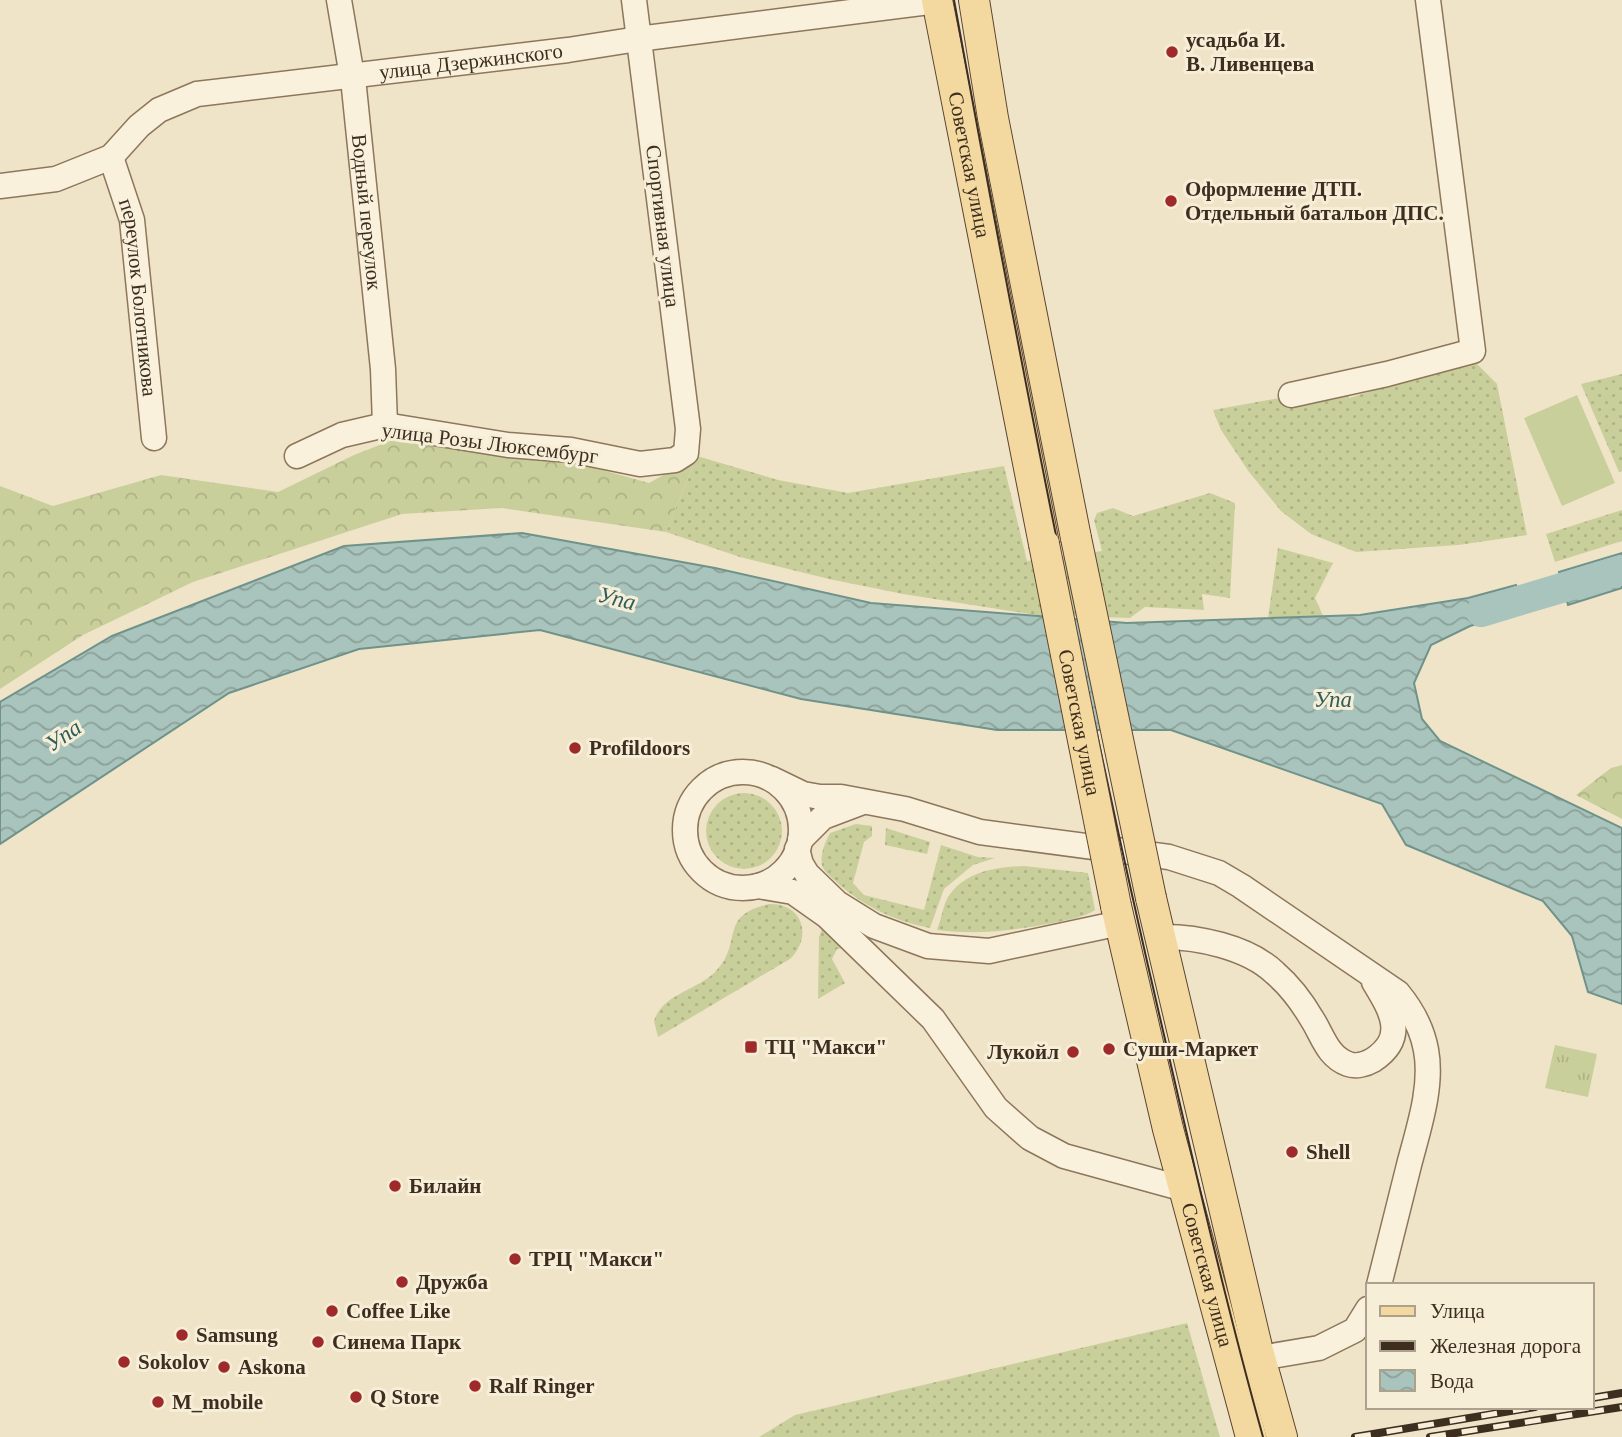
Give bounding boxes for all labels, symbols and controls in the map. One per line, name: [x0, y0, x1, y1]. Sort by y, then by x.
place label: усадьба И. В. Ливенцева: [1186, 28, 1315, 76]
street label: улица Дзержинского: [378, 39, 564, 84]
marker: усадьба И. В. Ливенцева: [1164, 44, 1180, 60]
street label: Советская улица: [943, 90, 996, 241]
street label: Водный переулок: [347, 133, 387, 292]
street label: Спортивная улица: [641, 143, 685, 309]
place label: Оформление ДТП. Отдельный батальон ДПС.: [1185, 177, 1444, 225]
marker: Оформление ДТП. Отдельный батальон ДПС.: [1163, 193, 1179, 209]
street label: переулок Болотникова: [114, 195, 162, 398]
street label: улица Розы Люксембург: [380, 418, 600, 468]
water label: Упа: [595, 582, 638, 615]
street label: Советская улица: [1053, 647, 1106, 798]
water label: Упа: [1314, 687, 1352, 712]
water label: Упа: [41, 714, 86, 756]
place label: Profildoors: [589, 736, 690, 760]
marker: Profildoors: [567, 740, 583, 756]
place label: ТЦ "Макси": [765, 1035, 887, 1059]
place label: Суши-Маркет: [1123, 1037, 1259, 1061]
marker: ТЦ "Макси": [743, 1039, 759, 1055]
place label: Лукойл: [987, 1040, 1059, 1064]
marker: Суши-Маркет: [1101, 1041, 1117, 1057]
marker: Лукойл: [1065, 1044, 1081, 1060]
place label: Shell: [1306, 1140, 1351, 1164]
marker: Shell: [1284, 1144, 1300, 1160]
place label: Билайн: [409, 1174, 481, 1198]
marker: Билайн: [387, 1178, 403, 1194]
street label: Советская улица: [1176, 1200, 1238, 1350]
place label: ТРЦ "Макси": [529, 1247, 664, 1271]
marker: ТРЦ "Макси": [507, 1251, 523, 1267]
place label: Дружба: [416, 1270, 489, 1294]
marker: Дружба: [394, 1274, 410, 1290]
legend: [1366, 1283, 1594, 1409]
place label: Coffee Like: [346, 1299, 450, 1323]
text: Улица: [1430, 1299, 1485, 1323]
marker: Coffee Like: [324, 1303, 340, 1319]
place label: Samsung: [196, 1323, 278, 1347]
marker: Samsung: [174, 1327, 190, 1343]
place label: Синема Парк: [332, 1330, 462, 1354]
marker: Синема Парк: [310, 1334, 326, 1350]
text: Железная дорога: [1430, 1334, 1582, 1358]
place label: Sokolov: [138, 1350, 210, 1374]
marker: Sokolov: [116, 1354, 132, 1370]
place label: Askona: [238, 1355, 306, 1379]
marker: Askona: [216, 1359, 232, 1375]
text: Вода: [1430, 1369, 1475, 1393]
place label: Ralf Ringer: [489, 1374, 595, 1398]
marker: Ralf Ringer: [467, 1378, 483, 1394]
place label: Q Store: [370, 1385, 439, 1409]
marker: Q Store: [348, 1389, 364, 1405]
place label: M_mobile: [172, 1390, 263, 1414]
marker: M_mobile: [150, 1394, 166, 1410]

